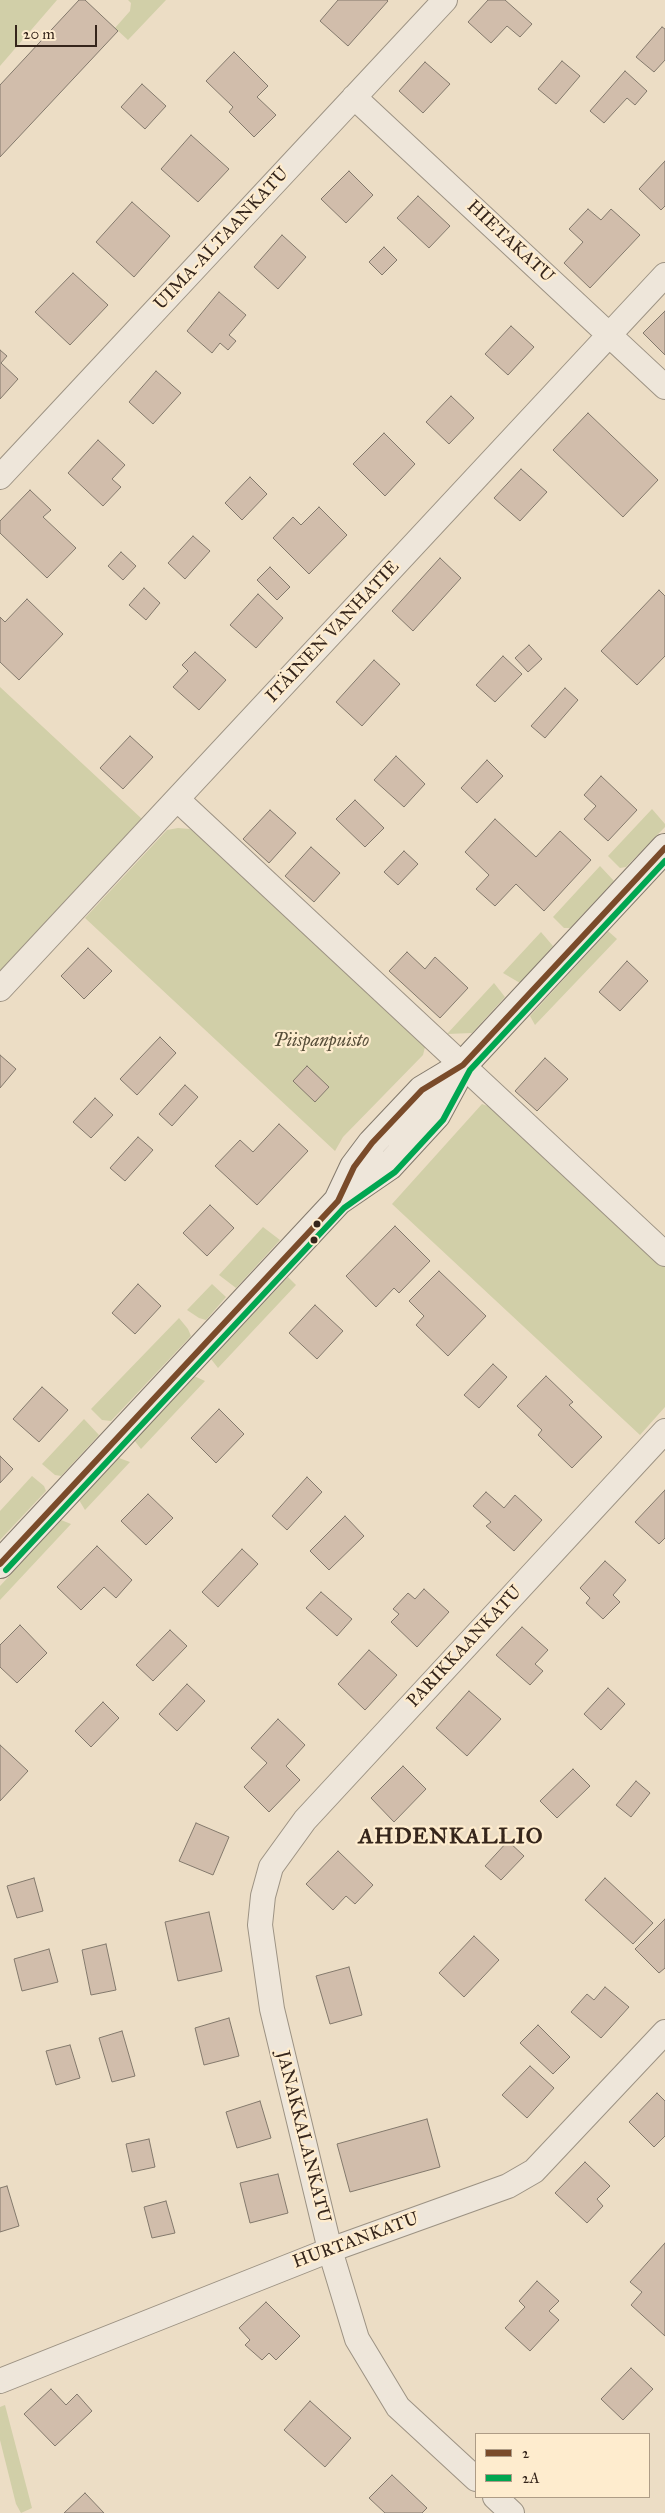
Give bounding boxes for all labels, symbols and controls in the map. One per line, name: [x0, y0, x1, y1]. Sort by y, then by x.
scale bar: [18, 15, 100, 47]
text: 20 m: [23, 25, 55, 43]
street label: UIMA-ALTAANKATU: [150, 163, 294, 315]
street label: HIETAKATU: [462, 196, 558, 288]
street label: ITÄINEN VANHATIE: [262, 557, 404, 707]
park label: Piispanpuisto: [273, 1031, 369, 1053]
unlabelled marker: [312, 1219, 322, 1229]
unlabelled marker: [309, 1235, 319, 1245]
street label: PARIKKAANKATU: [403, 1582, 527, 1712]
district label: AHDENKALLIO: [357, 1825, 545, 1851]
street label: JANAKKALANKATU: [271, 2049, 335, 2225]
street label: HURTANKATU: [290, 2208, 422, 2274]
legend: [475, 2433, 650, 2498]
text: 2: [522, 2444, 529, 2462]
text: 2A: [522, 2469, 540, 2487]

